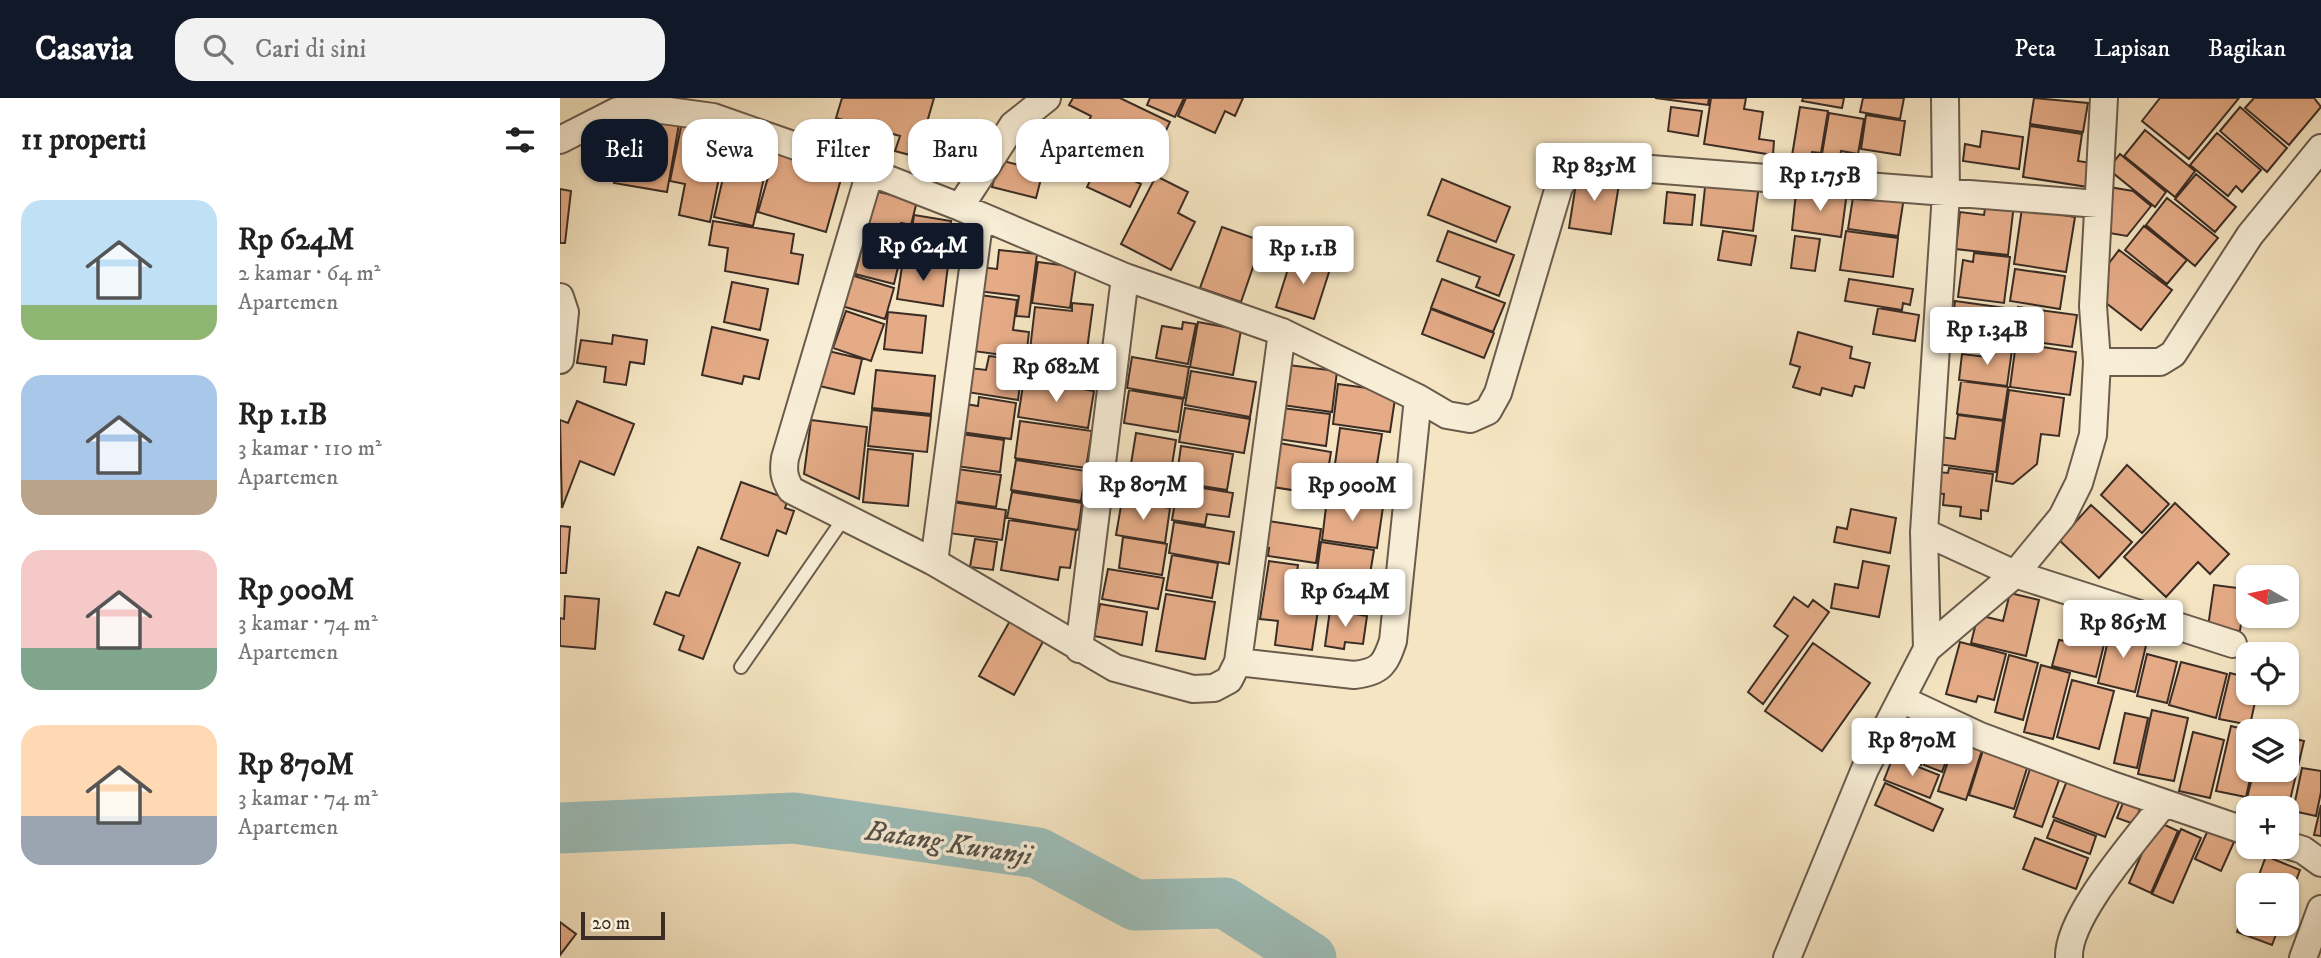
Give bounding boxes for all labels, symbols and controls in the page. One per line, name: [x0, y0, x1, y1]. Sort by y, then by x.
search box: [175, 18, 665, 81]
text: Casavia: [35, 29, 133, 70]
icon: search: [199, 30, 237, 68]
text: Cari di sini: [255, 33, 366, 66]
text: Peta: [2014, 34, 2056, 64]
text: Lapisan: [2094, 34, 2170, 64]
text: Bagikan: [2208, 34, 2286, 64]
chip: Beli: [581, 119, 668, 182]
chip: Sewa: [682, 119, 778, 182]
chip: Filter: [792, 119, 894, 182]
chip: Baru: [908, 119, 1002, 182]
chip: Apartemen: [1016, 119, 1169, 182]
icon: filters: [501, 121, 539, 159]
text: 11 properti: [21, 122, 146, 159]
pin: Rp 835M: [1529, 144, 1659, 203]
text: Rp 835M: [1552, 151, 1636, 180]
pin: Rp 1.75B: [1748, 153, 1892, 213]
text: Rp 1.75B: [1779, 161, 1861, 190]
text: Rp 624M: [238, 222, 354, 259]
pin: Rp 624M: [858, 223, 988, 283]
pin: Rp 1.1B: [1238, 226, 1368, 286]
icon: home: [77, 228, 161, 312]
text: Rp 624M: [878, 231, 968, 260]
text: Rp 1.1B: [1269, 234, 1337, 263]
text: 2 kamar · 64 m²: [238, 259, 381, 288]
text: Apartemen: [238, 288, 338, 317]
pin: Rp 1.34B: [1915, 308, 2059, 367]
text: Rp 1.34B: [1946, 315, 2028, 344]
pin: Rp 682M: [991, 344, 1121, 404]
text: Rp 682M: [1012, 352, 1100, 381]
text: Rp 1.1B: [238, 397, 328, 434]
icon: home: [77, 403, 161, 487]
text: 3 kamar · 110 m²: [238, 434, 382, 463]
pin: Rp 807M: [1078, 462, 1208, 522]
text: Apartemen: [238, 463, 338, 492]
pin: Rp 900M: [1287, 464, 1417, 523]
text: Rp 807M: [1099, 470, 1187, 499]
text: Rp 900M: [1307, 471, 1397, 500]
north arrow: [2236, 565, 2300, 628]
map controls: [2236, 565, 2299, 936]
pin: Rp 624M: [1280, 570, 1410, 629]
text: Rp 900M: [238, 572, 354, 609]
text: Rp 624M: [1300, 577, 1390, 606]
icon: home: [77, 578, 161, 662]
pin: Rp 865M: [2058, 601, 2188, 660]
text: Rp 865M: [2079, 608, 2167, 637]
text: 3 kamar · 74 m²: [238, 609, 378, 638]
text: Apartemen: [238, 638, 338, 667]
button: locate: [2236, 642, 2299, 705]
pin: Rp 870M: [1847, 718, 1977, 778]
button: layers: [2236, 719, 2299, 782]
text: Rp 870M: [1868, 726, 1956, 755]
text: Rp 870M: [238, 747, 354, 784]
icon: home: [77, 753, 161, 837]
text: 3 kamar · 74 m²: [238, 784, 378, 813]
button: +: [2236, 796, 2299, 859]
text: Apartemen: [238, 813, 338, 842]
water label: Batang Kuranji: [862, 813, 1036, 874]
button: −: [2236, 873, 2299, 936]
scale bar: [581, 909, 665, 941]
text: 20 m: [592, 912, 630, 935]

